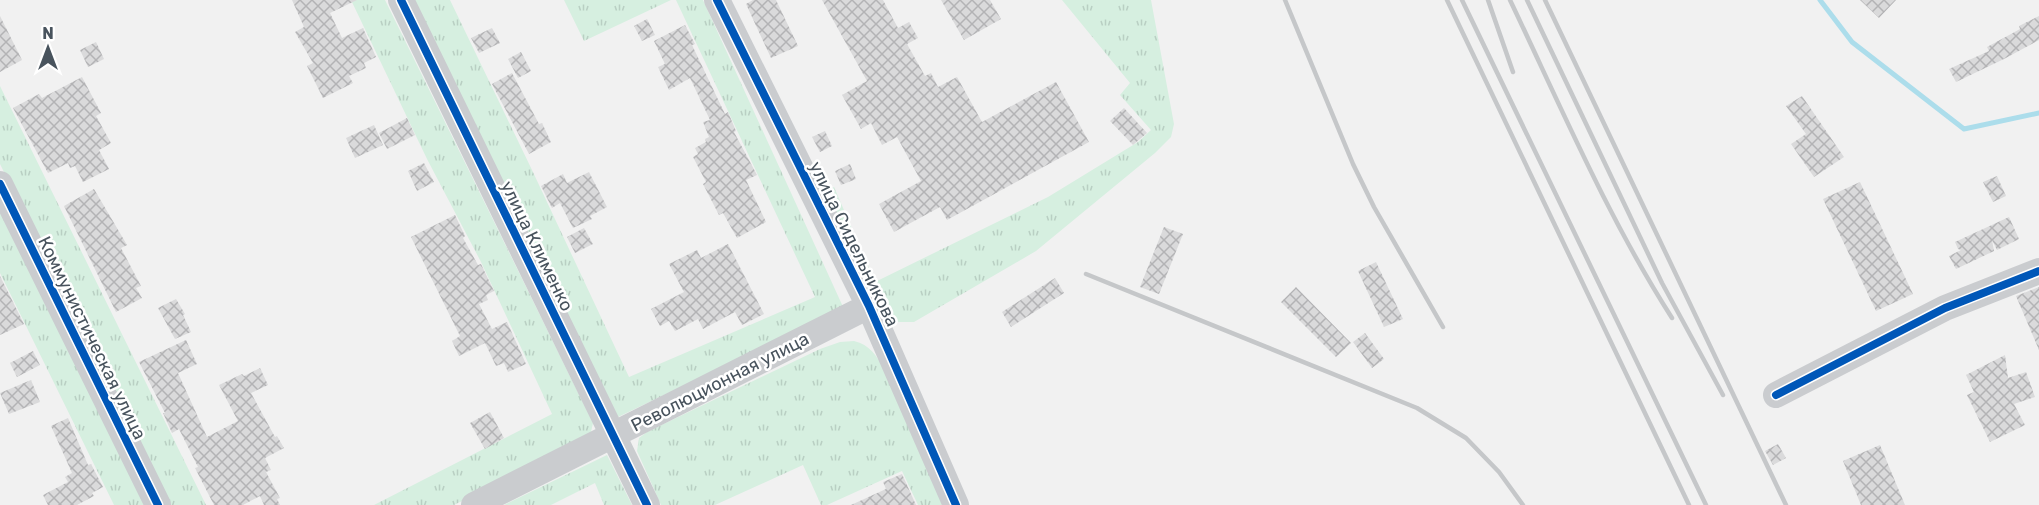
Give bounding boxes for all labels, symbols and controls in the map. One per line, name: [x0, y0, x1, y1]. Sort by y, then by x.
north arrow: [18, 18, 78, 78]
text: N: [42, 24, 54, 43]
street label: улица Сидельникова: [804, 158, 904, 330]
street label: улица Клименко: [496, 177, 578, 315]
street label: Коммунистическая улица: [33, 233, 151, 443]
street label: Революционная улица: [627, 327, 813, 437]

